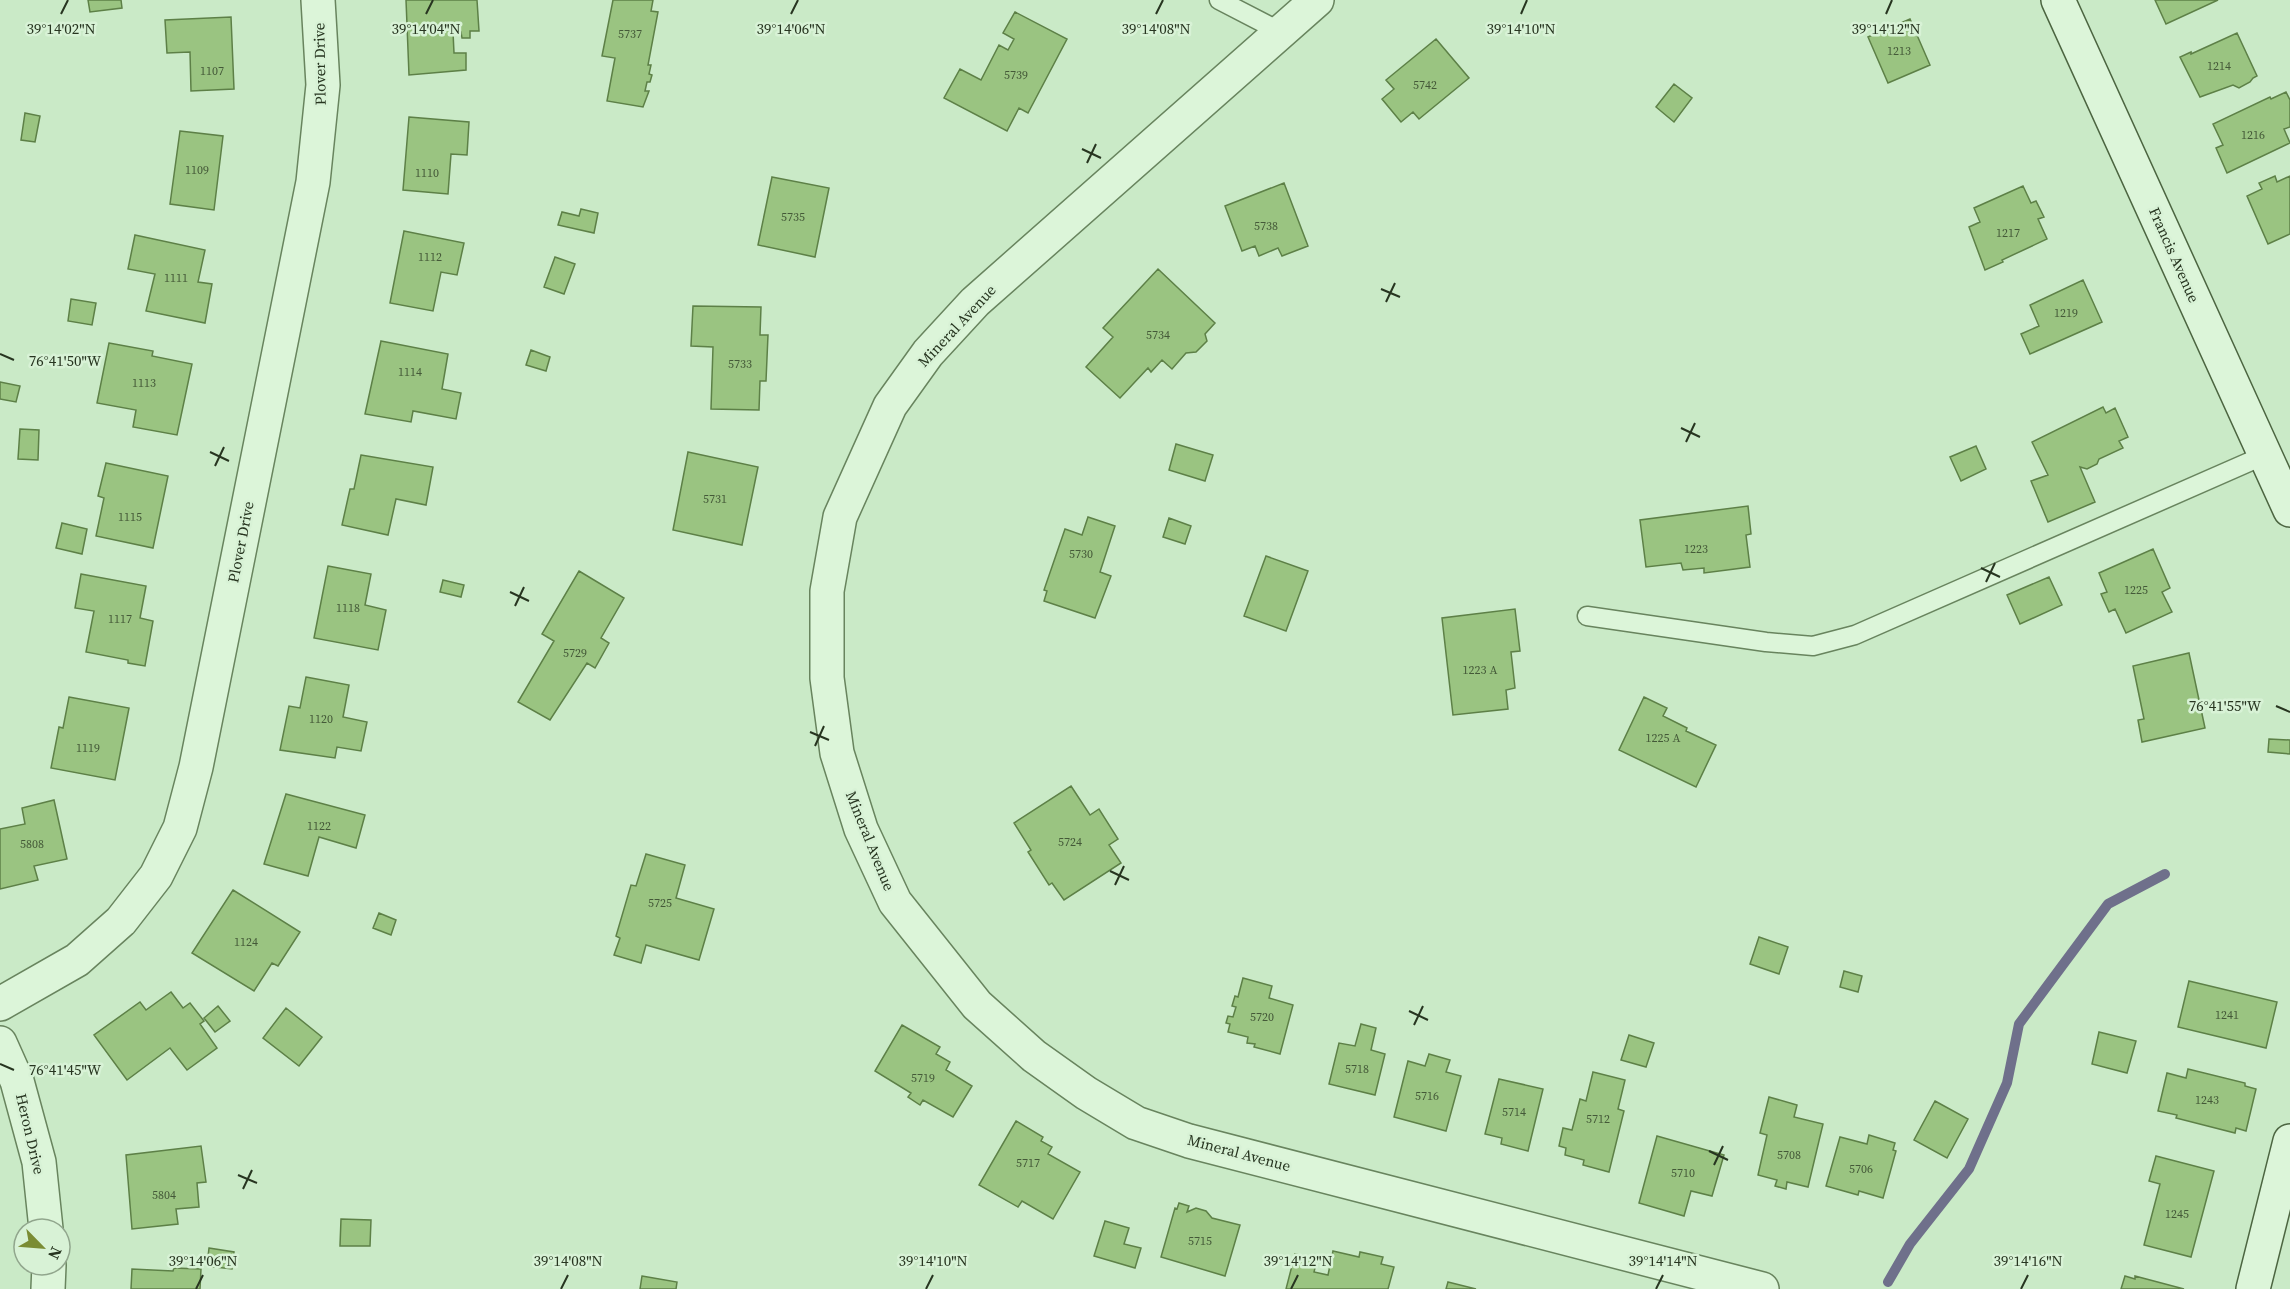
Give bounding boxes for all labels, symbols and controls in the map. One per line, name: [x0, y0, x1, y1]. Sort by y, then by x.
text: 39°14'02"N: [26, 18, 96, 39]
text: 39°14'04"N: [391, 18, 461, 39]
text: 39°14'06"N: [756, 18, 826, 39]
text: 39°14'08"N: [1121, 18, 1191, 39]
text: 39°14'10"N: [1486, 18, 1556, 39]
text: 39°14'12"N: [1851, 18, 1921, 39]
street label: Plover Drive: [308, 22, 331, 105]
house number: 5737: [618, 26, 642, 42]
house number: 1213: [1887, 43, 1911, 59]
house number: 1214: [2207, 58, 2231, 74]
house number: 1107: [200, 63, 224, 79]
house number: 5739: [1004, 67, 1028, 83]
house number: 5742: [1413, 77, 1437, 93]
house number: 1216: [2241, 127, 2265, 143]
house number: 1109: [185, 162, 209, 178]
house number: 1110: [415, 165, 439, 181]
street label: Francis Avenue: [2144, 204, 2205, 306]
house number: 5735: [781, 209, 805, 225]
house number: 5738: [1254, 218, 1278, 234]
house number: 1217: [1996, 225, 2020, 241]
house number: 1112: [418, 249, 442, 265]
house number: 1111: [164, 270, 188, 286]
street label: Mineral Avenue: [913, 280, 1001, 372]
house number: 1219: [2054, 305, 2078, 321]
house number: 5734: [1146, 327, 1170, 343]
text: 76°41'50"W: [29, 350, 102, 371]
house number: 5733: [728, 356, 752, 372]
house number: 1114: [398, 364, 422, 380]
house number: 1113: [132, 375, 156, 391]
house number: 5731: [703, 491, 727, 507]
street label: Plover Drive: [222, 499, 259, 584]
house number: 1115: [118, 509, 142, 525]
house number: 1223: [1684, 541, 1708, 557]
house number: 5730: [1069, 546, 1093, 562]
house number: 1225: [2124, 582, 2148, 598]
house number: 1118: [336, 600, 360, 616]
house number: 1117: [108, 611, 132, 627]
house number: 5729: [563, 645, 587, 661]
house number: 1223 A: [1463, 662, 1497, 678]
text: 76°41'55"W: [2189, 695, 2262, 716]
house number: 1120: [309, 711, 333, 727]
house number: 1225 A: [1646, 730, 1680, 746]
house number: 1119: [76, 740, 100, 756]
street label: Mineral Avenue: [841, 788, 900, 894]
house number: 1122: [307, 818, 331, 834]
house number: 5724: [1058, 834, 1082, 850]
house number: 5808: [20, 836, 44, 852]
house number: 5725: [648, 895, 672, 911]
house number: 1124: [234, 934, 258, 950]
house number: 1241: [2215, 1007, 2239, 1023]
house number: 5720: [1250, 1009, 1274, 1025]
text: 76°41'45"W: [29, 1059, 102, 1080]
house number: 5718: [1345, 1061, 1369, 1077]
house number: 5719: [911, 1070, 935, 1086]
house number: 5716: [1415, 1088, 1439, 1104]
street label: Heron Drive: [11, 1091, 50, 1177]
house number: 1243: [2195, 1092, 2219, 1108]
house number: 5714: [1502, 1104, 1526, 1120]
house number: 5712: [1586, 1111, 1610, 1127]
street label: Mineral Avenue: [1185, 1129, 1293, 1176]
house number: 5708: [1777, 1147, 1801, 1163]
house number: 5717: [1016, 1155, 1040, 1171]
house number: 5706: [1849, 1161, 1873, 1177]
house number: 5710: [1671, 1165, 1695, 1181]
house number: 5804: [152, 1187, 176, 1203]
house number: 1245: [2165, 1206, 2189, 1222]
north arrow: [12, 1217, 72, 1277]
house number: 5715: [1188, 1233, 1212, 1249]
text: N: [43, 1243, 68, 1264]
text: 39°14'06"N: [168, 1250, 238, 1271]
text: 39°14'08"N: [533, 1250, 603, 1271]
text: 39°14'10"N: [898, 1250, 968, 1271]
text: 39°14'12"N: [1263, 1250, 1333, 1271]
text: 39°14'14"N: [1628, 1250, 1698, 1271]
text: 39°14'16"N: [1993, 1250, 2063, 1271]

